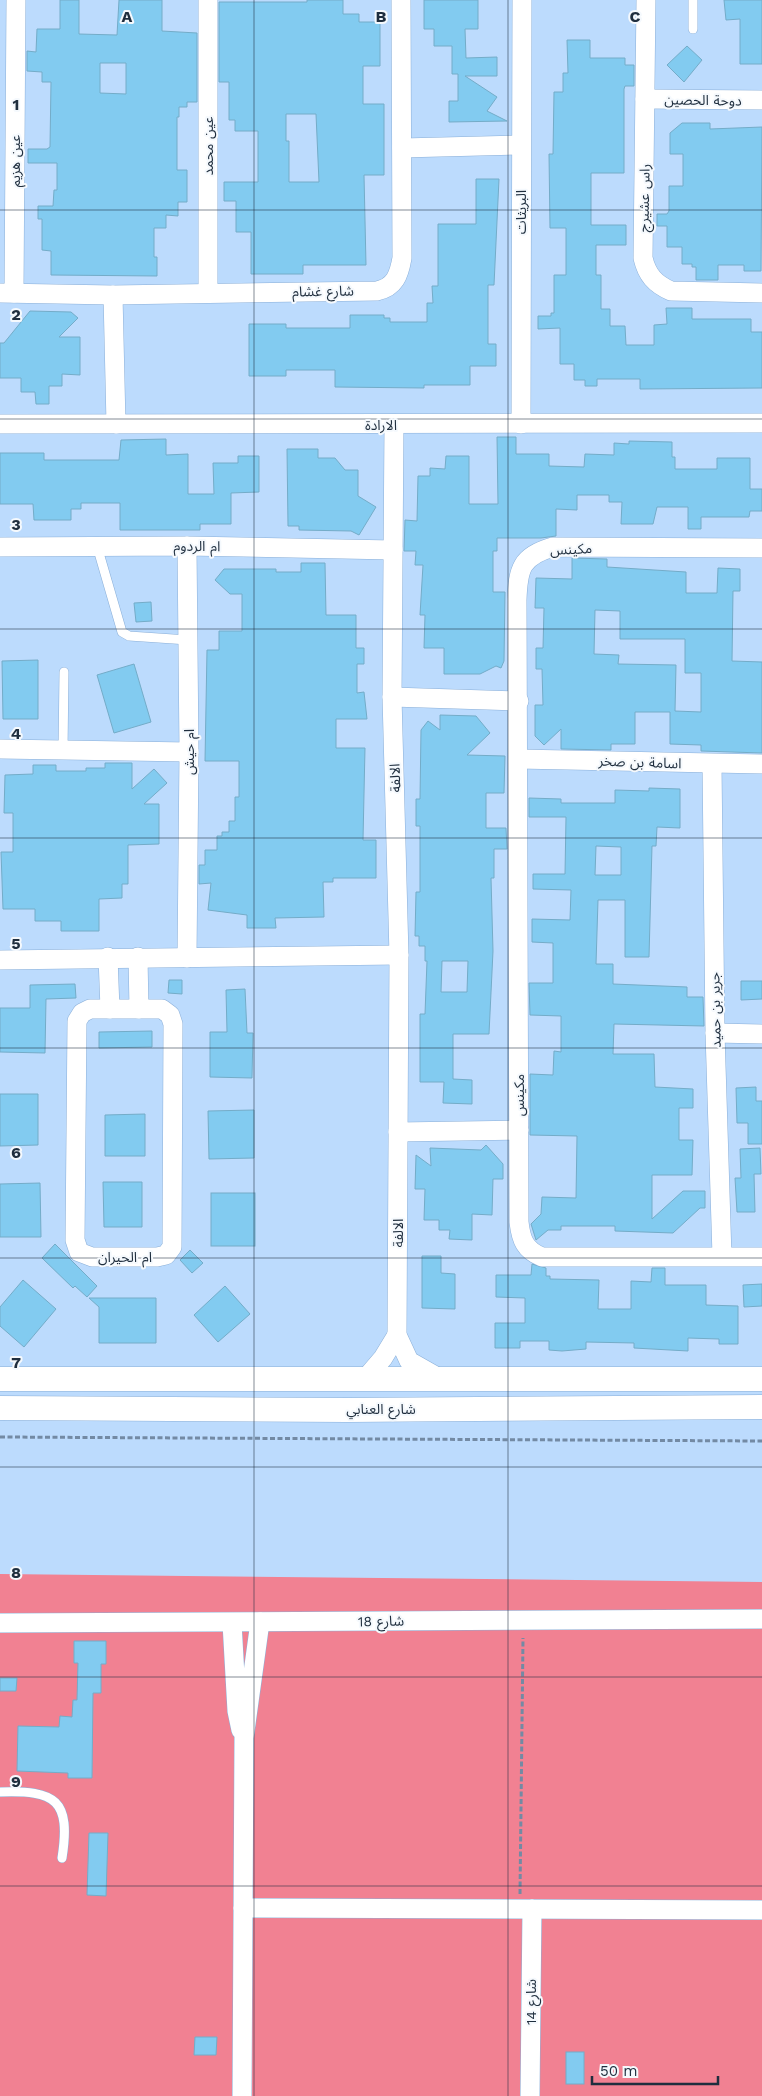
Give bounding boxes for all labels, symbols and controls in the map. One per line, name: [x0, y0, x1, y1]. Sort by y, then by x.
text: A: [122, 7, 133, 26]
text: B: [376, 7, 387, 26]
text: C: [630, 7, 641, 26]
street label: دوحة الحصين: [664, 91, 742, 110]
text: 1: [13, 95, 19, 114]
street label: عين محمد: [200, 116, 217, 176]
street label: عين هزيم: [7, 135, 26, 187]
street label: راس عشيرج: [635, 164, 656, 232]
street label: البريثات: [513, 190, 530, 234]
street label: شارع غشام: [292, 282, 354, 303]
text: 2: [11, 305, 21, 324]
street label: الارادة: [365, 417, 397, 434]
text: 3: [11, 515, 21, 534]
street label: ام الردوم: [173, 538, 220, 557]
street label: مكينس: [549, 540, 593, 559]
text: 4: [11, 724, 21, 743]
street label: ام حيش: [181, 729, 200, 775]
street label: اسامة بن صخر: [597, 753, 682, 772]
street label: الالفة: [387, 763, 403, 793]
text: 5: [11, 934, 21, 953]
street label: جرير بن حميد: [706, 972, 725, 1048]
street label: مكينس: [511, 1074, 528, 1116]
text: 6: [11, 1143, 21, 1162]
street label: الالفة: [390, 1219, 406, 1247]
street label: ام الحيران: [98, 1249, 152, 1268]
text: 7: [11, 1353, 21, 1372]
street label: شارع العنابي: [346, 1401, 416, 1420]
text: 8: [11, 1563, 21, 1582]
street label: شارع 18: [358, 1613, 404, 1632]
text: 9: [11, 1772, 21, 1791]
street label: شارع 14: [523, 1979, 542, 2025]
scale bar: [592, 2054, 718, 2086]
text: 50 m: [600, 2062, 637, 2080]

